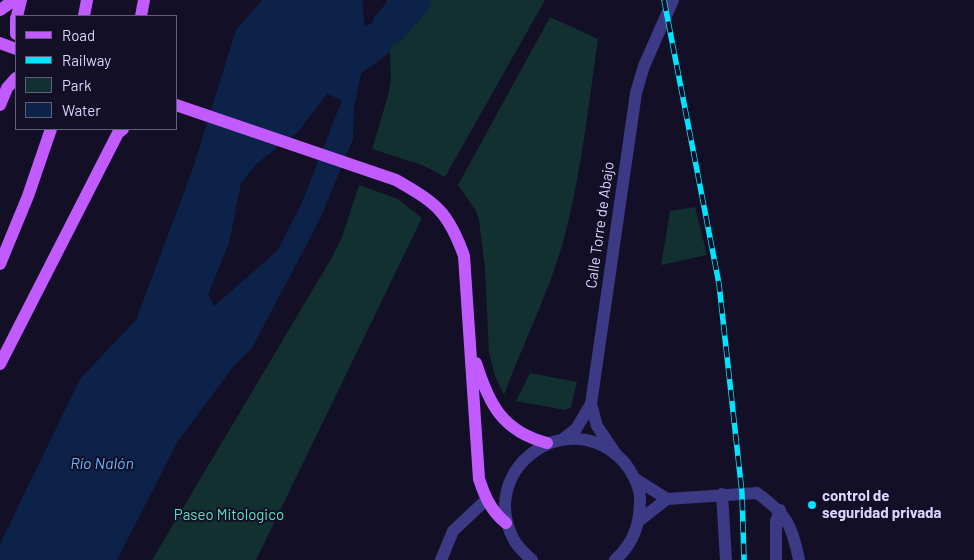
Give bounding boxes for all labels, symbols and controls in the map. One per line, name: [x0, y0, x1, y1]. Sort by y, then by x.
legend: [15, 15, 178, 130]
text: Road: [62, 26, 95, 44]
text: Railway: [62, 51, 111, 69]
text: Park: [62, 76, 91, 94]
text: Water: [62, 101, 101, 119]
street label: Calle Torre de Abajo: [582, 160, 618, 290]
water label: Río Nalón: [70, 454, 134, 474]
place label: control de seguridad privada: [822, 487, 942, 522]
marker: control de seguridad privada: [806, 499, 818, 511]
park label: Paseo Mitologico: [174, 506, 284, 524]

